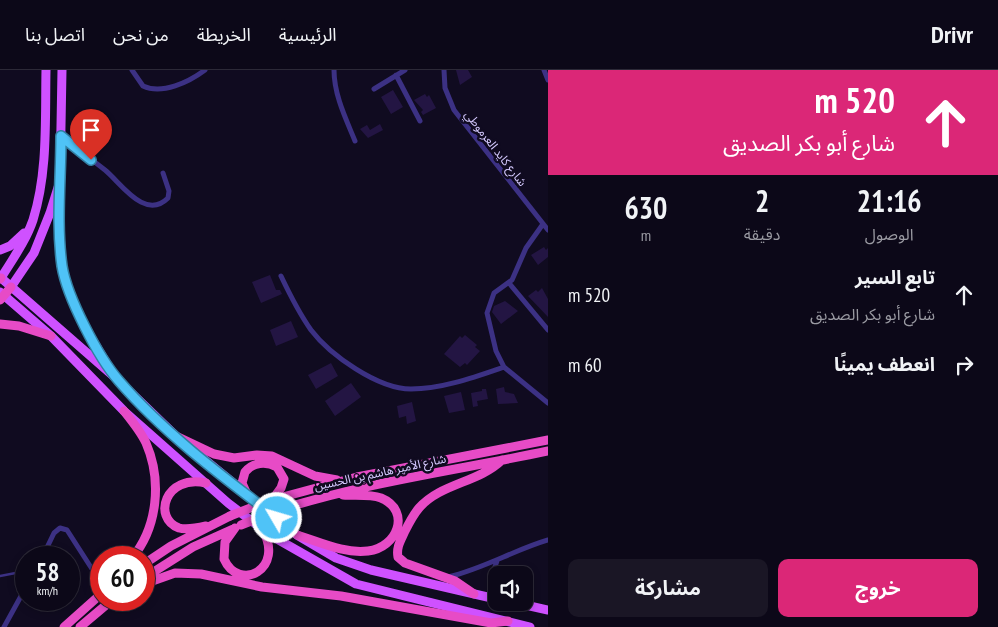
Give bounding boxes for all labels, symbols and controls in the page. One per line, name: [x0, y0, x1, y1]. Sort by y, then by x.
text: Drivr: [931, 19, 973, 50]
text: اتصل بنا: [25, 23, 85, 46]
text: من نحن: [113, 23, 169, 46]
text: الخريطة: [197, 23, 251, 46]
text: الرئيسية: [279, 23, 337, 46]
text: 520 m: [814, 77, 895, 123]
icon: ahead: [913, 90, 978, 155]
street label: شارع كايد العرموطي: [459, 107, 530, 191]
pin: [70, 109, 112, 160]
icon: arrive: [77, 116, 105, 144]
text: شارع أبو بكر الصديق: [723, 129, 895, 157]
text: 2: [755, 181, 769, 220]
text: 21:16: [857, 181, 922, 220]
text: 630: [624, 188, 667, 227]
text: دقيقة: [744, 224, 780, 244]
text: الوصول: [865, 224, 913, 244]
text: m: [641, 225, 651, 245]
text: تابع السير: [855, 265, 935, 289]
icon: ahead: [950, 281, 978, 309]
text: 520 m: [568, 283, 610, 307]
text: شارع أبو بكر الصديق: [810, 304, 935, 324]
icon: right: [950, 351, 978, 379]
text: انعطف يمينًا: [834, 352, 935, 376]
text: 60 m: [568, 353, 602, 377]
street label: شارع الأمير هاشم بن الحسين: [313, 451, 448, 495]
position arrow: [250, 491, 302, 543]
speed limit sign: 60: [90, 546, 155, 611]
text: 58: [36, 556, 59, 588]
button: مشاركة: [568, 559, 768, 617]
button: خروج: [778, 559, 978, 617]
map controls: [488, 566, 533, 611]
button: sound: [488, 566, 533, 611]
text: km/h: [37, 583, 58, 598]

